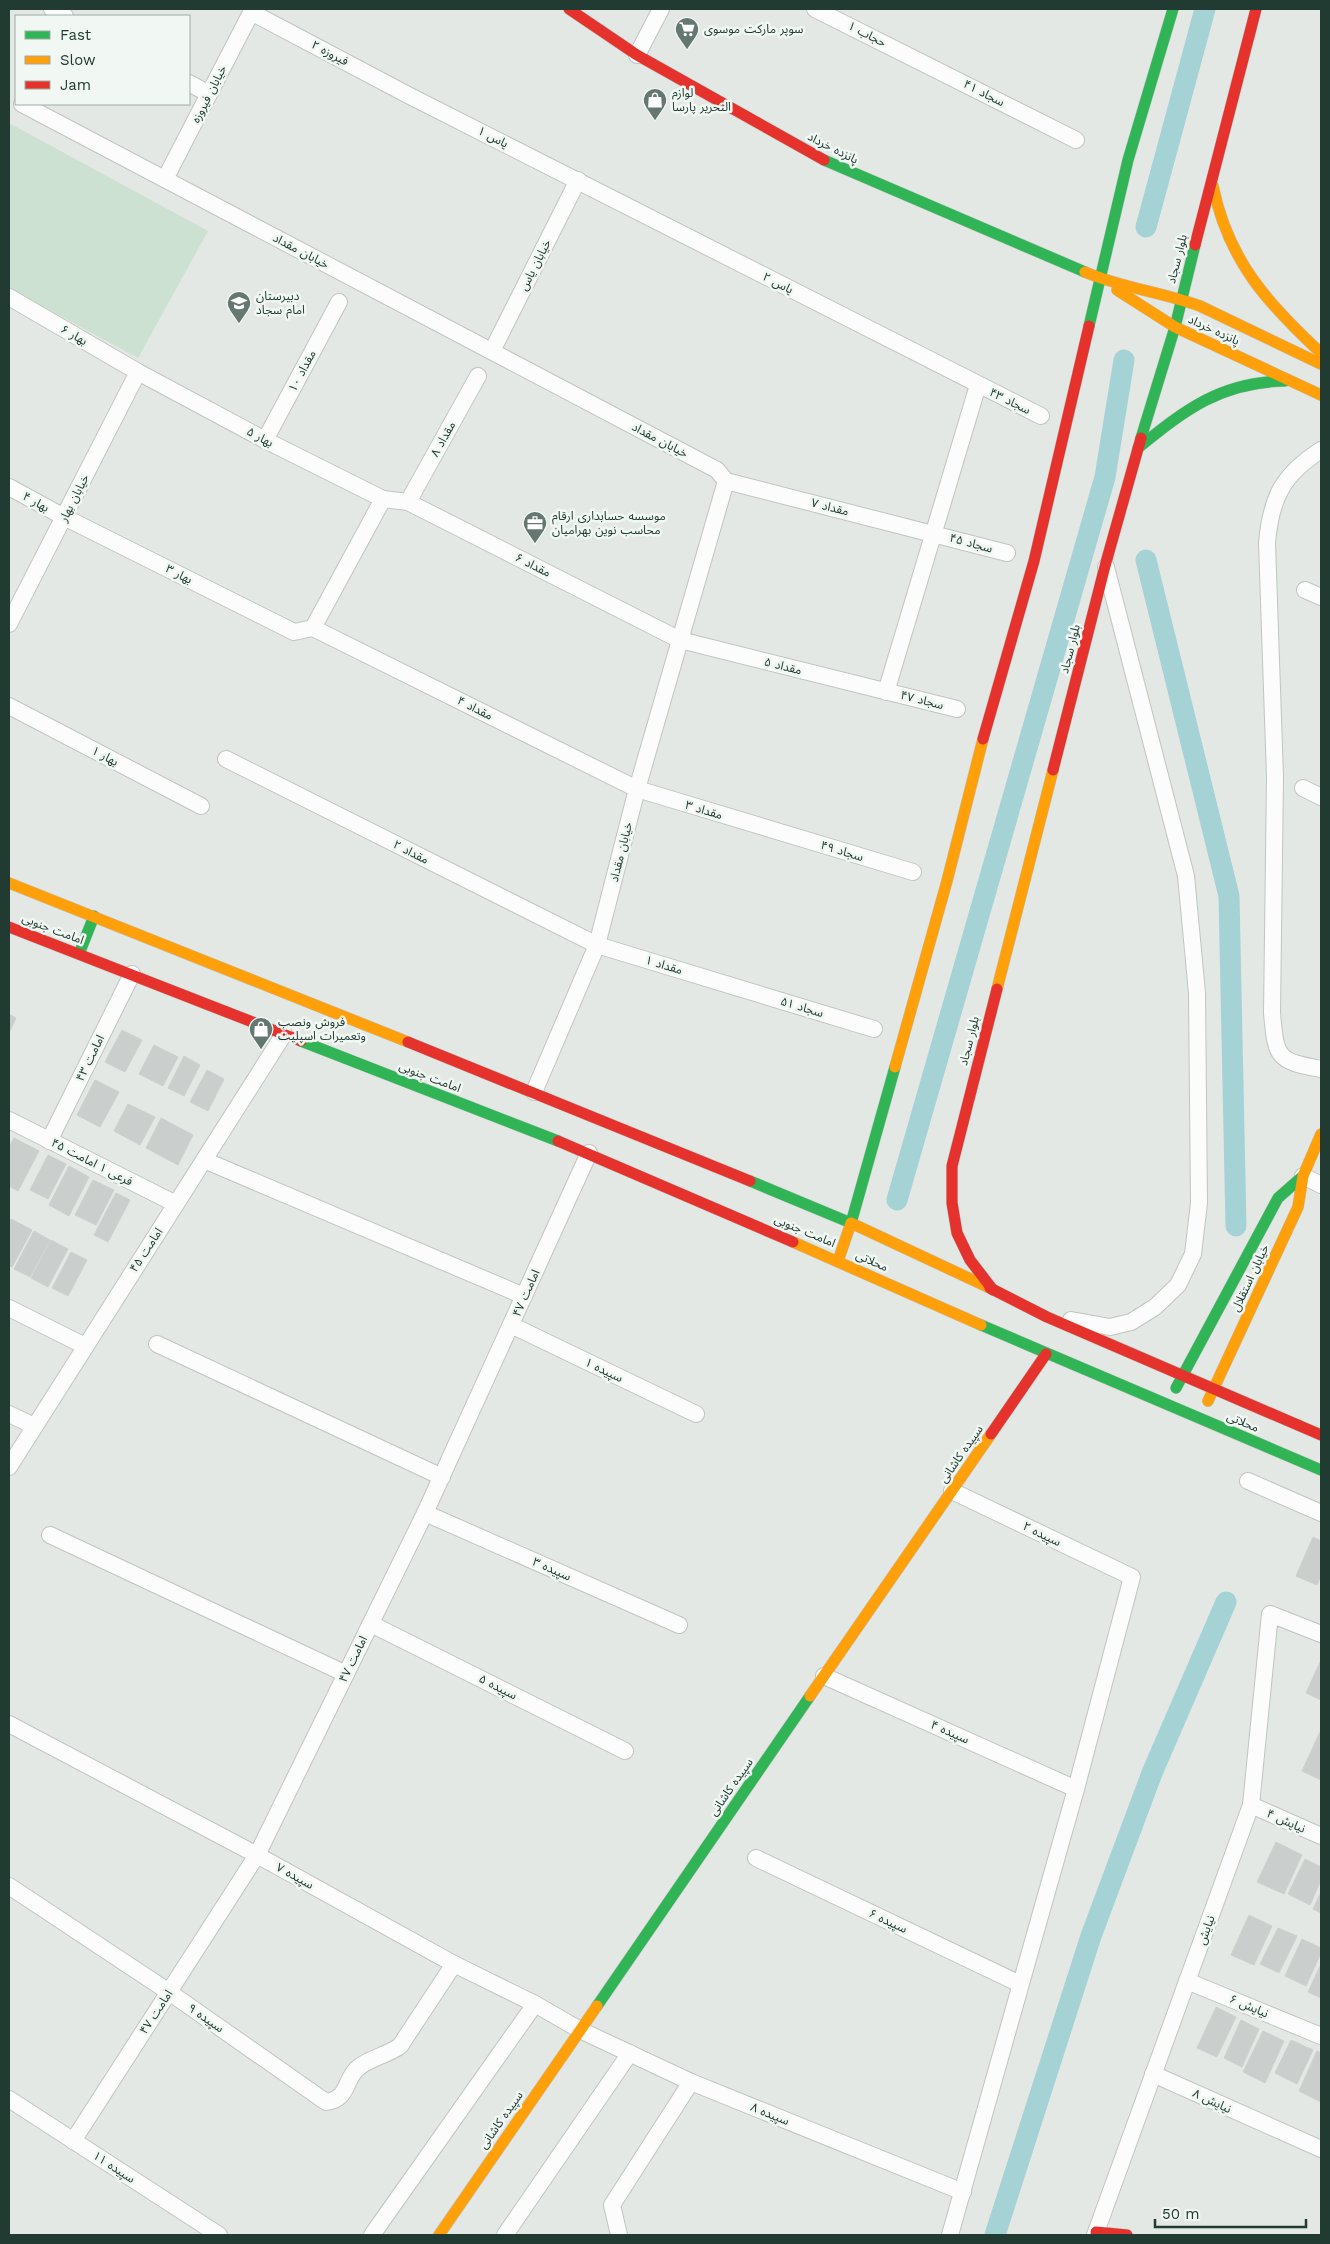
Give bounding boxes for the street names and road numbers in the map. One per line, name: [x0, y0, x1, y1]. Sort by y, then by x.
street label: حجاب ۱: [845, 18, 888, 50]
street label: فیروزه ۲: [309, 37, 351, 69]
street label: خیابان فیروزه: [189, 63, 230, 125]
street label: سجاد ۴۱: [961, 77, 1007, 109]
street label: یاس ۱: [475, 123, 511, 151]
street label: پانزده خرداد: [805, 129, 861, 168]
street label: خیابان مقداد: [271, 230, 331, 272]
street label: بلوار سجاد: [1164, 233, 1190, 285]
street label: خیابان یاس: [516, 237, 554, 293]
street label: یاس ۲: [760, 269, 796, 297]
street label: پانزده خرداد: [1186, 312, 1242, 349]
street label: بهار ۶: [58, 322, 90, 348]
street label: مقداد ۱۰: [285, 348, 319, 394]
street label: سجاد ۴۳: [987, 385, 1033, 417]
street label: مقداد ۸: [428, 419, 458, 459]
street label: خیابان مقداد: [630, 419, 690, 461]
street label: بهار ۵: [244, 424, 276, 450]
street label: خیابان بهار: [56, 472, 92, 525]
street label: بهار ۴: [20, 489, 52, 515]
street label: مقداد ۷: [810, 496, 850, 518]
street label: سجاد ۴۵: [948, 531, 994, 555]
street label: مقداد ۶: [513, 550, 553, 580]
street label: بهار ۳: [163, 561, 195, 587]
street label: بلوار سجاد: [1057, 623, 1083, 675]
street label: مقداد ۵: [763, 655, 803, 677]
street label: سجاد ۴۷: [899, 688, 945, 712]
street label: مقداد ۴: [455, 693, 495, 723]
street label: بهار ۱: [89, 743, 121, 769]
street label: مقداد ۳: [684, 798, 724, 822]
street label: خیابان مقداد: [607, 821, 635, 883]
street label: مقداد ۲: [391, 837, 431, 867]
street label: سجاد ۴۹: [819, 838, 865, 864]
street label: امامت جنوبی: [20, 911, 86, 947]
street label: مقداد ۱: [644, 953, 684, 977]
street label: سجاد ۵۱: [779, 994, 825, 1020]
street label: بلوار سجاد: [956, 1015, 982, 1067]
street label: امامت ۴۳: [73, 1032, 107, 1083]
street label: امامت جنوبی: [397, 1059, 463, 1095]
street label: فرعی ۱ امامت ۴۵: [49, 1135, 135, 1189]
street label: امامت جنوبی: [772, 1212, 838, 1250]
street label: امامت ۴۵: [127, 1225, 166, 1275]
street label: خیابان استقلال: [1228, 1242, 1272, 1314]
street label: محلاتی: [854, 1248, 890, 1274]
street label: امامت ۴۷: [509, 1267, 543, 1319]
street label: سپیده ۱: [582, 1355, 625, 1386]
street label: محلاتی: [1225, 1409, 1261, 1435]
street label: سپیده کاشانی: [936, 1423, 987, 1486]
street label: سپیده ۲: [1020, 1519, 1063, 1550]
street label: سپیده ۳: [530, 1554, 573, 1585]
street label: امامت ۴۷: [336, 1633, 370, 1684]
street label: سپیده ۵: [476, 1672, 519, 1703]
street label: سپیده ۴: [928, 1717, 971, 1748]
street label: سپیده کاشانی: [706, 1756, 757, 1819]
street label: نیایش ۴: [1264, 1806, 1308, 1836]
street label: سپیده ۷: [273, 1860, 316, 1893]
street label: سپیده ۶: [866, 1906, 909, 1937]
street label: نیایش: [1194, 1914, 1218, 1947]
street label: امامت ۴۷: [137, 1987, 176, 2037]
street label: نیایش ۶: [1227, 1992, 1271, 2021]
street label: سپیده ۹: [185, 2001, 227, 2036]
street label: نیایش ۸: [1190, 2086, 1234, 2116]
street label: سپیده کاشانی: [476, 2089, 527, 2152]
street label: سپیده ۸: [748, 2100, 791, 2129]
street label: سپیده ۱۱: [90, 2148, 138, 2187]

